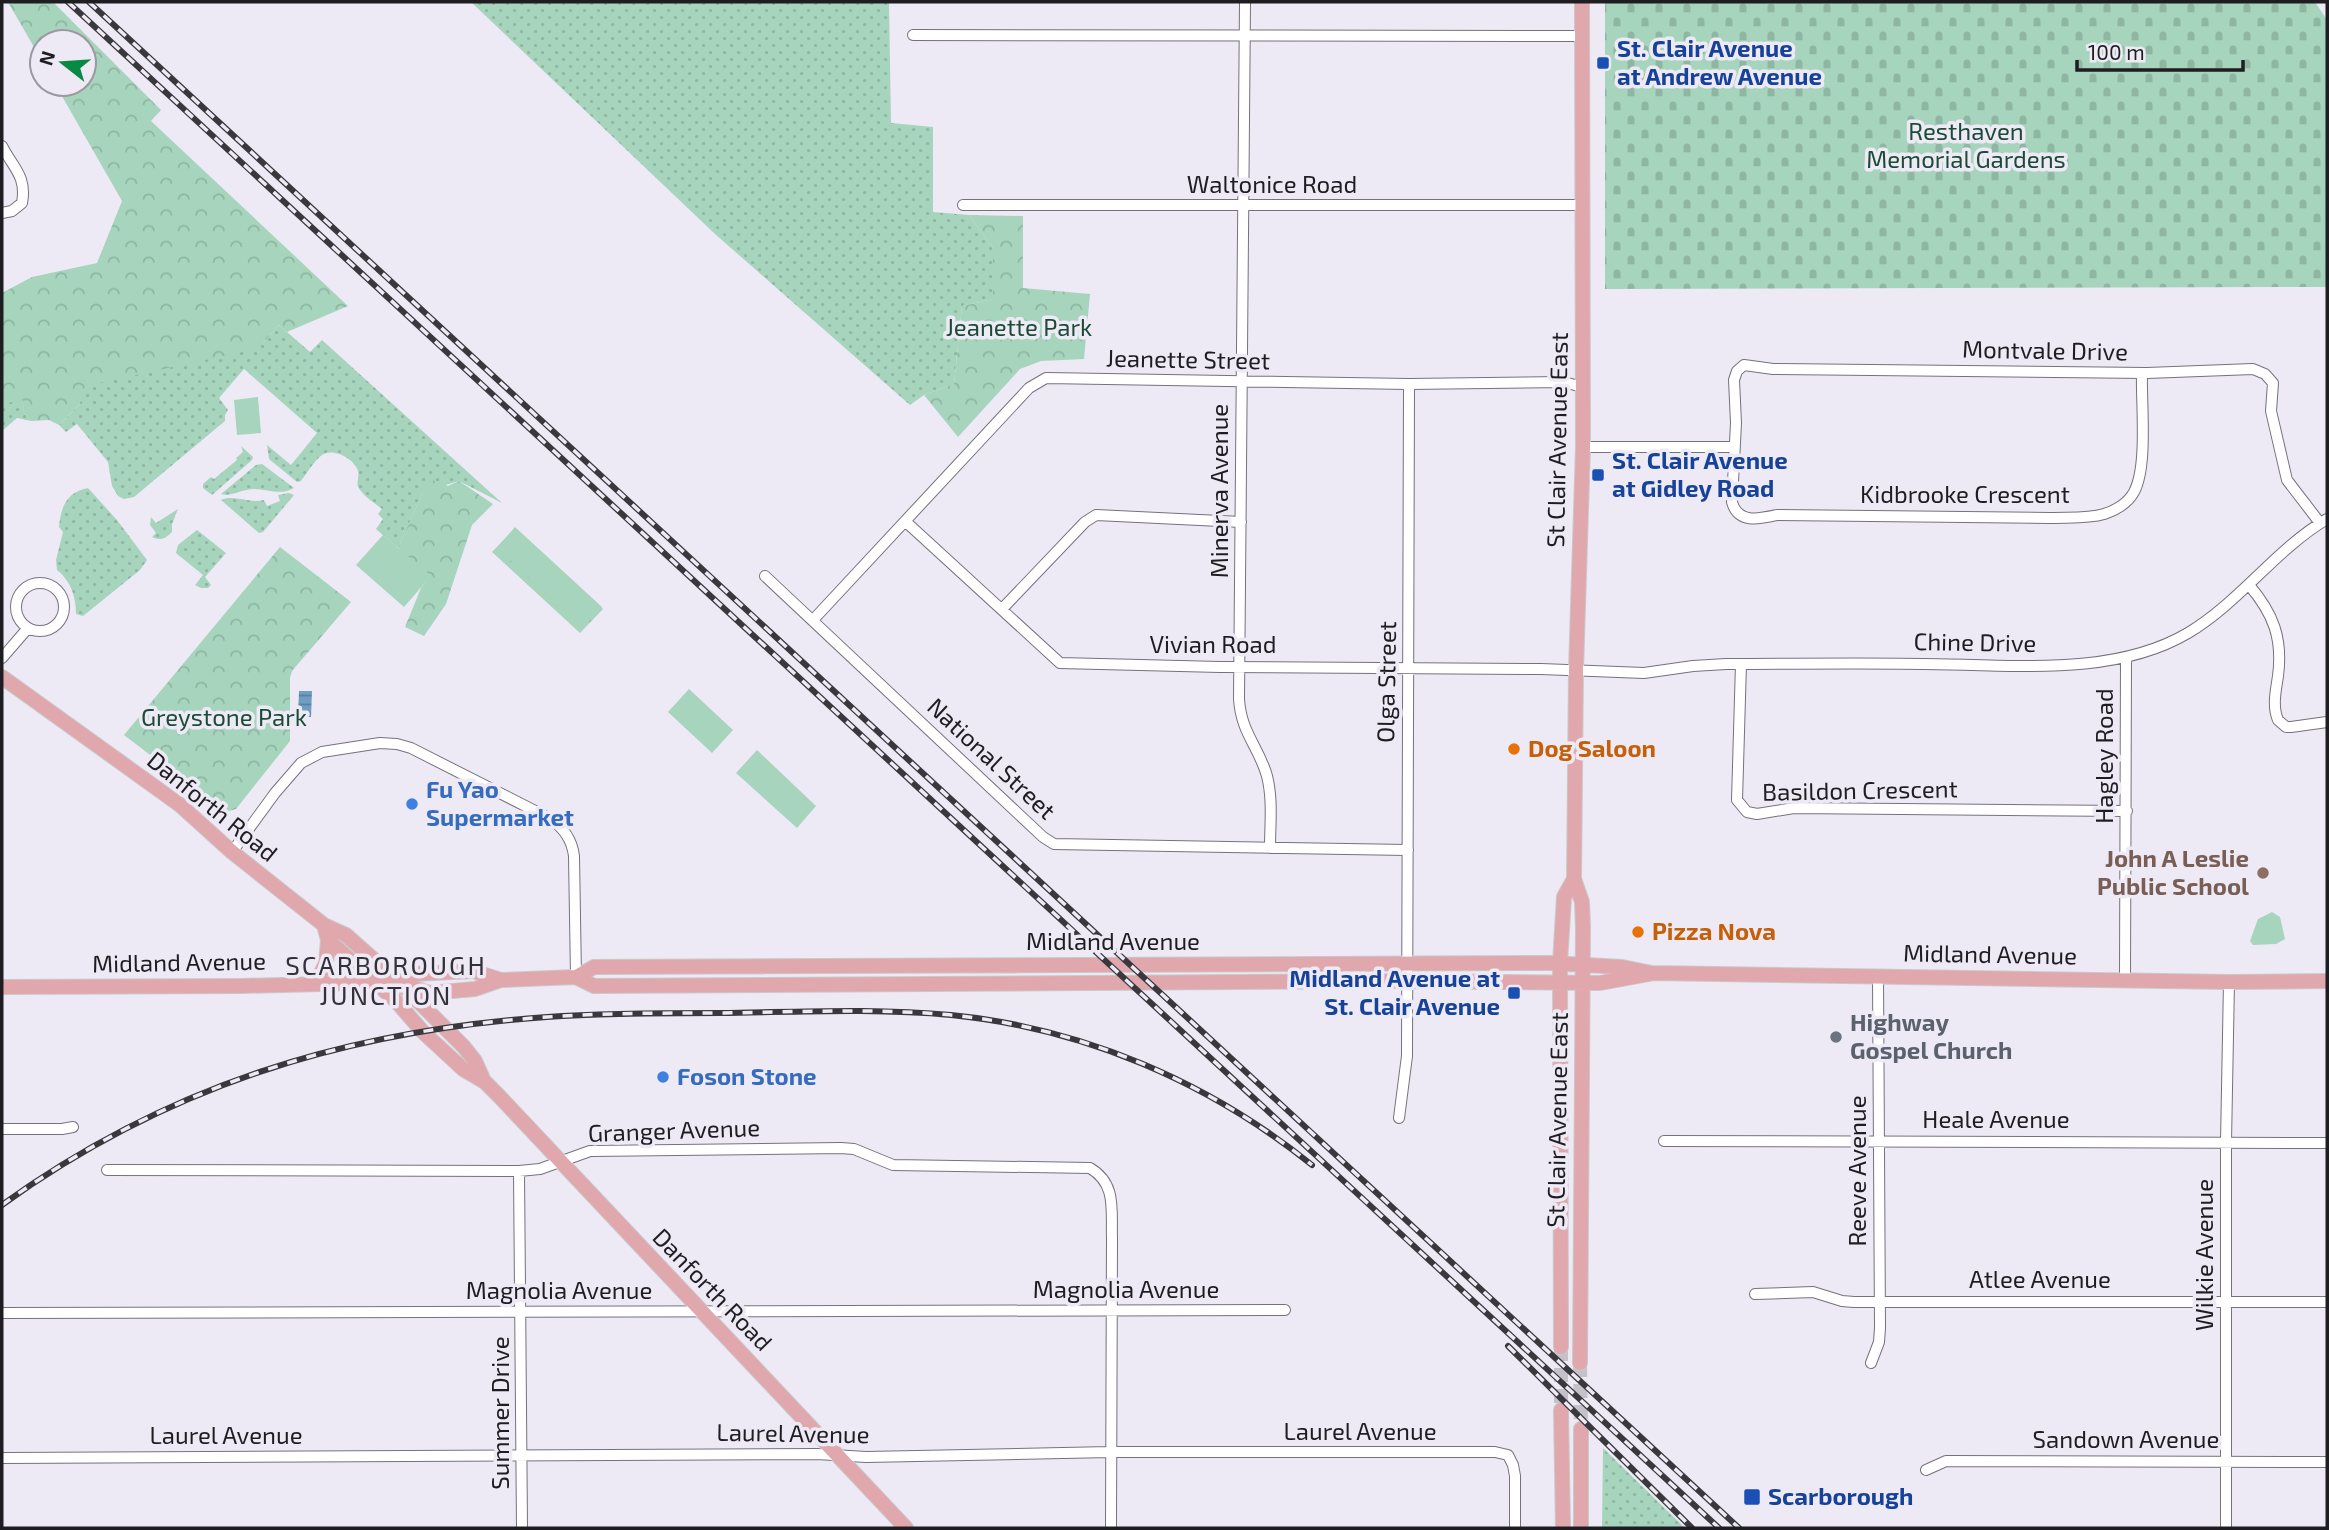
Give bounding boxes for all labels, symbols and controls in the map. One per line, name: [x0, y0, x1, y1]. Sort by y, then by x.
north arrow: [28, 28, 98, 98]
scale bar: [2077, 28, 2243, 72]
place label: St. Clair Avenue at Andrew Avenue: [1617, 33, 1822, 90]
text: 100 m: [2088, 39, 2145, 64]
text: N: [33, 48, 59, 68]
marker: St. Clair Avenue at Andrew Avenue: [1595, 55, 1611, 71]
park label: Resthaven Memorial Gardens: [1866, 116, 2066, 173]
street label: Waltonice Road: [1187, 169, 1357, 198]
park label: Jeanette Park: [946, 312, 1092, 341]
street label: St Clair Avenue East: [1540, 332, 1573, 548]
street label: Montvale Drive: [1962, 334, 2128, 365]
street label: Jeanette Street: [1106, 343, 1270, 374]
street label: Minerva Avenue: [1204, 404, 1233, 578]
place label: St. Clair Avenue at Gidley Road: [1612, 445, 1788, 502]
marker: St. Clair Avenue at Gidley Road: [1590, 467, 1606, 483]
street label: Kidbrooke Crescent: [1860, 479, 2070, 508]
street label: Olga Street: [1370, 621, 1401, 743]
street label: Chine Drive: [1913, 626, 2037, 657]
street label: Vivian Road: [1150, 629, 1276, 658]
street label: Hagley Road: [2089, 688, 2118, 824]
street label: National Street: [922, 691, 1062, 825]
park label: Greystone Park: [141, 702, 307, 731]
place label: Dog Saloon: [1528, 733, 1656, 762]
marker: Dog Saloon: [1506, 741, 1522, 757]
street label: Danforth Road: [142, 745, 284, 867]
street label: Basildon Crescent: [1762, 773, 1958, 806]
place label: Fu Yao Supermarket: [426, 774, 574, 831]
marker: Fu Yao Supermarket: [404, 796, 420, 812]
place label: John A Leslie Public School: [2097, 843, 2249, 900]
marker: John A Leslie Public School: [2255, 865, 2271, 881]
place label: Pizza Nova: [1652, 916, 1776, 945]
marker: Pizza Nova: [1630, 924, 1646, 940]
street label: Midland Avenue: [1026, 926, 1200, 955]
street label: Midland Avenue: [1903, 937, 2077, 970]
street label: Midland Avenue: [92, 945, 266, 978]
district label: SCARBOROUGH JUNCTION: [285, 949, 487, 1010]
place label: Midland Avenue at St. Clair Avenue: [1289, 963, 1500, 1020]
marker: Midland Avenue at St. Clair Avenue: [1506, 985, 1522, 1001]
place label: Highway Gospel Church: [1850, 1007, 2012, 1064]
street label: St Clair Avenue East: [1540, 1012, 1573, 1228]
marker: Highway Gospel Church: [1828, 1029, 1844, 1045]
place label: Foson Stone: [677, 1061, 817, 1090]
marker: Foson Stone: [655, 1069, 671, 1085]
street label: Reeve Avenue: [1842, 1095, 1871, 1247]
street label: Heale Avenue: [1922, 1104, 2070, 1133]
street label: Granger Avenue: [587, 1112, 761, 1147]
street label: Wilkie Avenue: [2189, 1179, 2218, 1331]
street label: Danforth Road: [647, 1222, 779, 1356]
street label: Atlee Avenue: [1969, 1264, 2111, 1293]
street label: Magnolia Avenue: [1033, 1274, 1219, 1303]
street label: Magnolia Avenue: [466, 1275, 652, 1304]
street label: Summer Drive: [485, 1336, 514, 1490]
street label: Laurel Avenue: [1283, 1416, 1437, 1445]
street label: Laurel Avenue: [716, 1417, 870, 1448]
street label: Laurel Avenue: [149, 1420, 303, 1449]
street label: Sandown Avenue: [2033, 1424, 2219, 1453]
place label: Scarborough: [1768, 1481, 1913, 1510]
marker: Scarborough: [1742, 1487, 1762, 1507]

